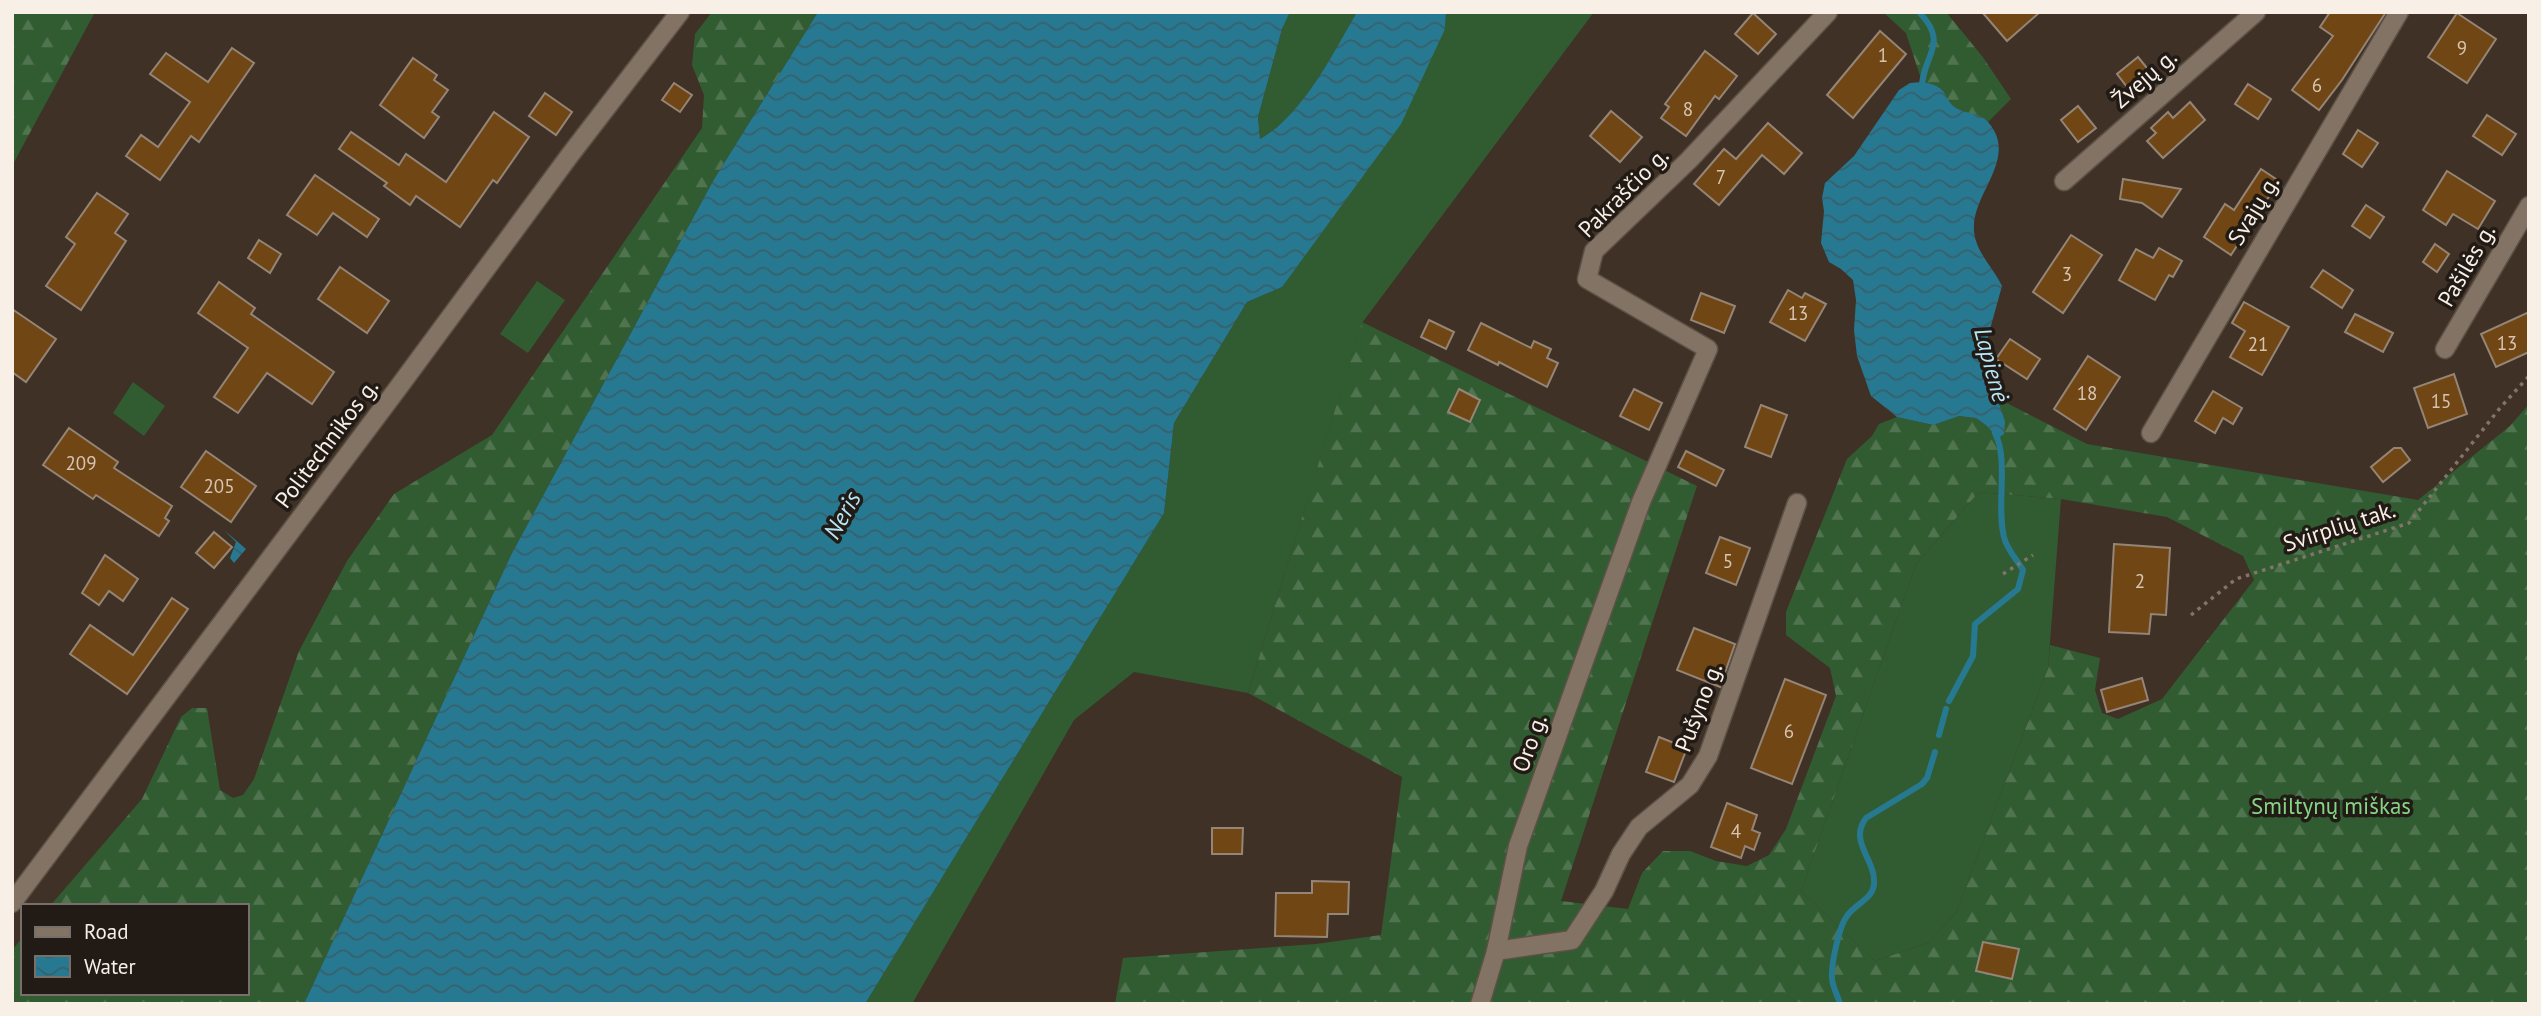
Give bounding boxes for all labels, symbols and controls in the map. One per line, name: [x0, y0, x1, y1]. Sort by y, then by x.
house number: 9: [2457, 36, 2467, 60]
street label: Žvejų g.: [2106, 42, 2182, 114]
house number: 1: [1878, 43, 1888, 67]
house number: 6: [2312, 73, 2322, 97]
house number: 8: [1683, 97, 1693, 121]
street label: Pakraščio g.: [1572, 141, 1674, 243]
house number: 7: [1716, 165, 1726, 189]
street label: Svajų g.: [2221, 170, 2285, 250]
street label: Pašilės g.: [2431, 218, 2501, 312]
house number: 3: [2062, 262, 2072, 286]
house number: 13: [1788, 301, 1808, 325]
water label: Lapienė: [1967, 324, 2017, 406]
house number: 13: [2497, 331, 2517, 355]
house number: 21: [2248, 332, 2268, 356]
street label: Politechnikos g.: [268, 373, 384, 513]
house number: 18: [2077, 381, 2097, 405]
house number: 15: [2431, 389, 2451, 413]
house number: 209: [65, 451, 97, 475]
house number: 205: [203, 474, 235, 498]
water label: Neris: [816, 485, 868, 544]
street label: Svirplių tak.: [2279, 494, 2399, 558]
house number: 5: [1723, 549, 1733, 573]
house number: 2: [2135, 569, 2145, 593]
street label: Pušyno g.: [1668, 658, 1728, 756]
street label: Oro g.: [1505, 710, 1553, 776]
house number: 6: [1784, 719, 1794, 743]
park label: Smiltynų miškas: [2251, 791, 2411, 820]
house number: 4: [1731, 819, 1741, 843]
legend: [21, 904, 248, 995]
text: Road: [84, 918, 128, 945]
text: Water: [84, 953, 136, 980]

